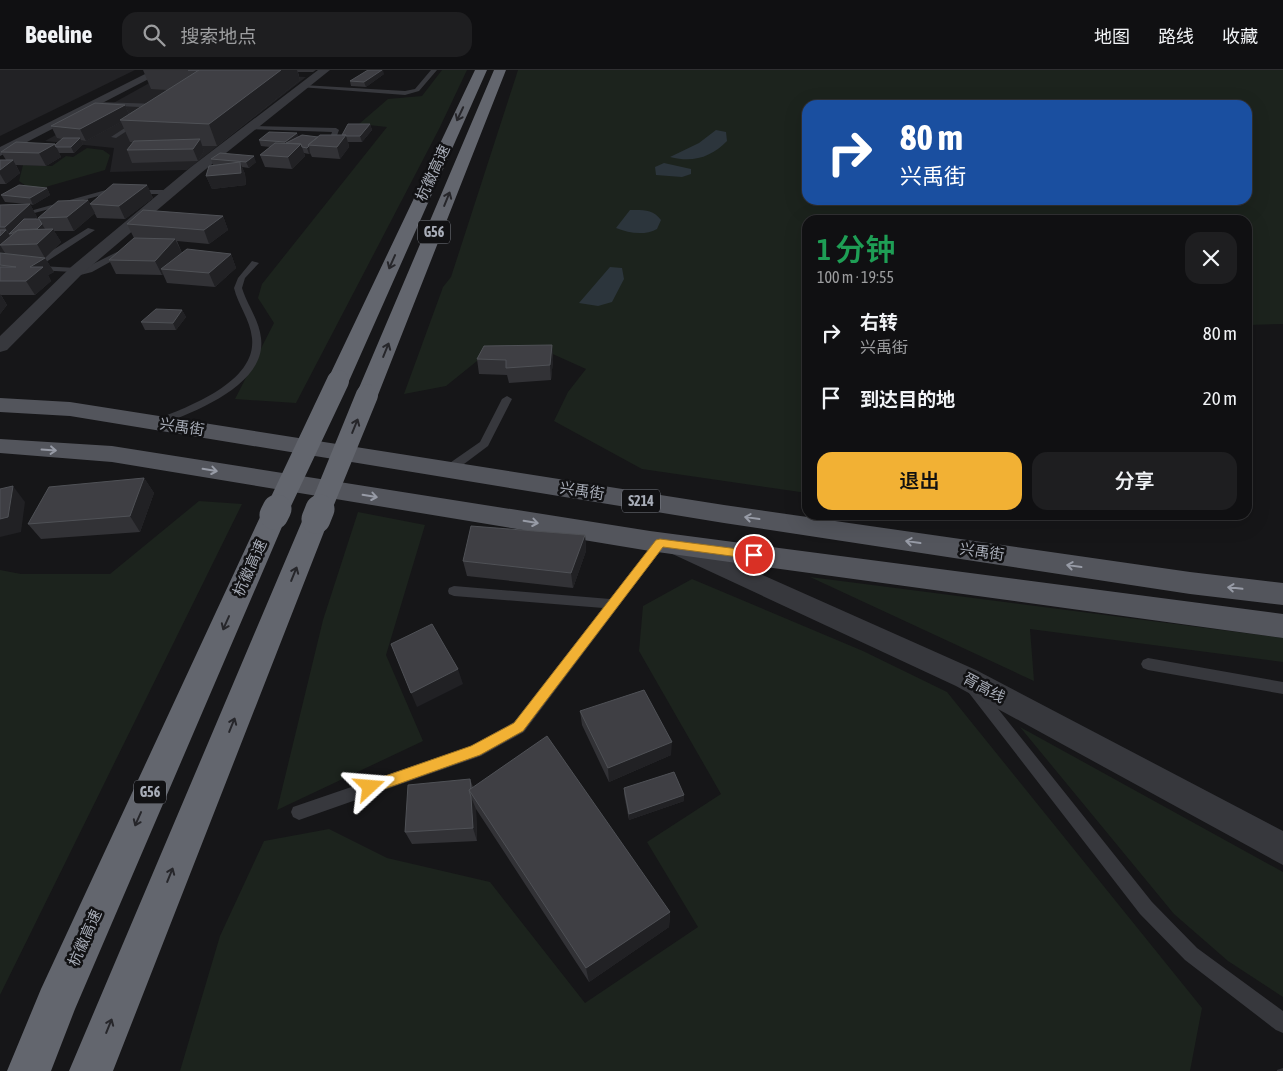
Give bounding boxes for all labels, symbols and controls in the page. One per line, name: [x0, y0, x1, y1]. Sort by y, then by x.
search box: [122, 12, 472, 57]
text: Beeline: [25, 21, 92, 48]
icon: search: [140, 21, 168, 49]
text: 搜索地点: [180, 25, 256, 47]
text: 地图: [1094, 26, 1130, 47]
text: 路线: [1158, 26, 1194, 47]
text: 收藏: [1222, 26, 1258, 47]
one-way arrow: [455, 106, 465, 121]
text: 80 m: [900, 117, 963, 157]
icon: right: [817, 120, 882, 185]
street label: 杭徽高速: [412, 142, 453, 204]
text: 兴禹街: [900, 163, 966, 189]
one-way arrow: [443, 192, 453, 207]
road number: G56: [418, 220, 450, 243]
text: 1 分钟: [817, 232, 895, 266]
button: close: [1185, 232, 1237, 284]
one-way arrow: [386, 254, 396, 269]
text: 100 m · 19:55: [817, 268, 894, 286]
text: 右转: [860, 311, 898, 333]
icon: right: [817, 319, 845, 347]
text: 80 m: [1203, 322, 1237, 344]
text: 兴禹街: [860, 338, 908, 356]
one-way arrow: [381, 343, 391, 358]
icon: arrive: [817, 384, 845, 412]
text: 20 m: [1203, 387, 1237, 409]
text: 到达目的地: [860, 388, 955, 410]
street label: 兴禹街: [159, 415, 206, 438]
one-way arrow: [351, 418, 360, 433]
one-way arrow: [40, 445, 56, 454]
button: 退出: [817, 452, 1022, 510]
button: 分享: [1032, 452, 1237, 510]
one-way arrow: [201, 465, 217, 475]
street label: 兴禹街: [559, 479, 606, 502]
road number: S214: [622, 490, 660, 512]
one-way arrow: [362, 491, 378, 501]
one-way arrow: [745, 513, 761, 523]
one-way arrow: [522, 517, 538, 527]
pin: [733, 534, 775, 576]
street label: 杭徽高速: [230, 537, 270, 599]
one-way arrow: [905, 537, 921, 547]
street label: 兴禹街: [959, 540, 1006, 563]
icon: arrive: [740, 541, 768, 569]
one-way arrow: [1066, 561, 1082, 571]
one-way arrow: [290, 567, 299, 582]
one-way arrow: [1227, 583, 1243, 593]
one-way arrow: [220, 615, 230, 630]
street label: 胥高线: [960, 669, 1008, 706]
one-way arrow: [228, 718, 237, 733]
position arrow: [343, 760, 395, 812]
road number: G56: [134, 780, 166, 804]
one-way arrow: [133, 811, 143, 826]
one-way arrow: [166, 868, 176, 883]
street label: 杭徽高速: [65, 907, 105, 969]
one-way arrow: [105, 1018, 114, 1033]

